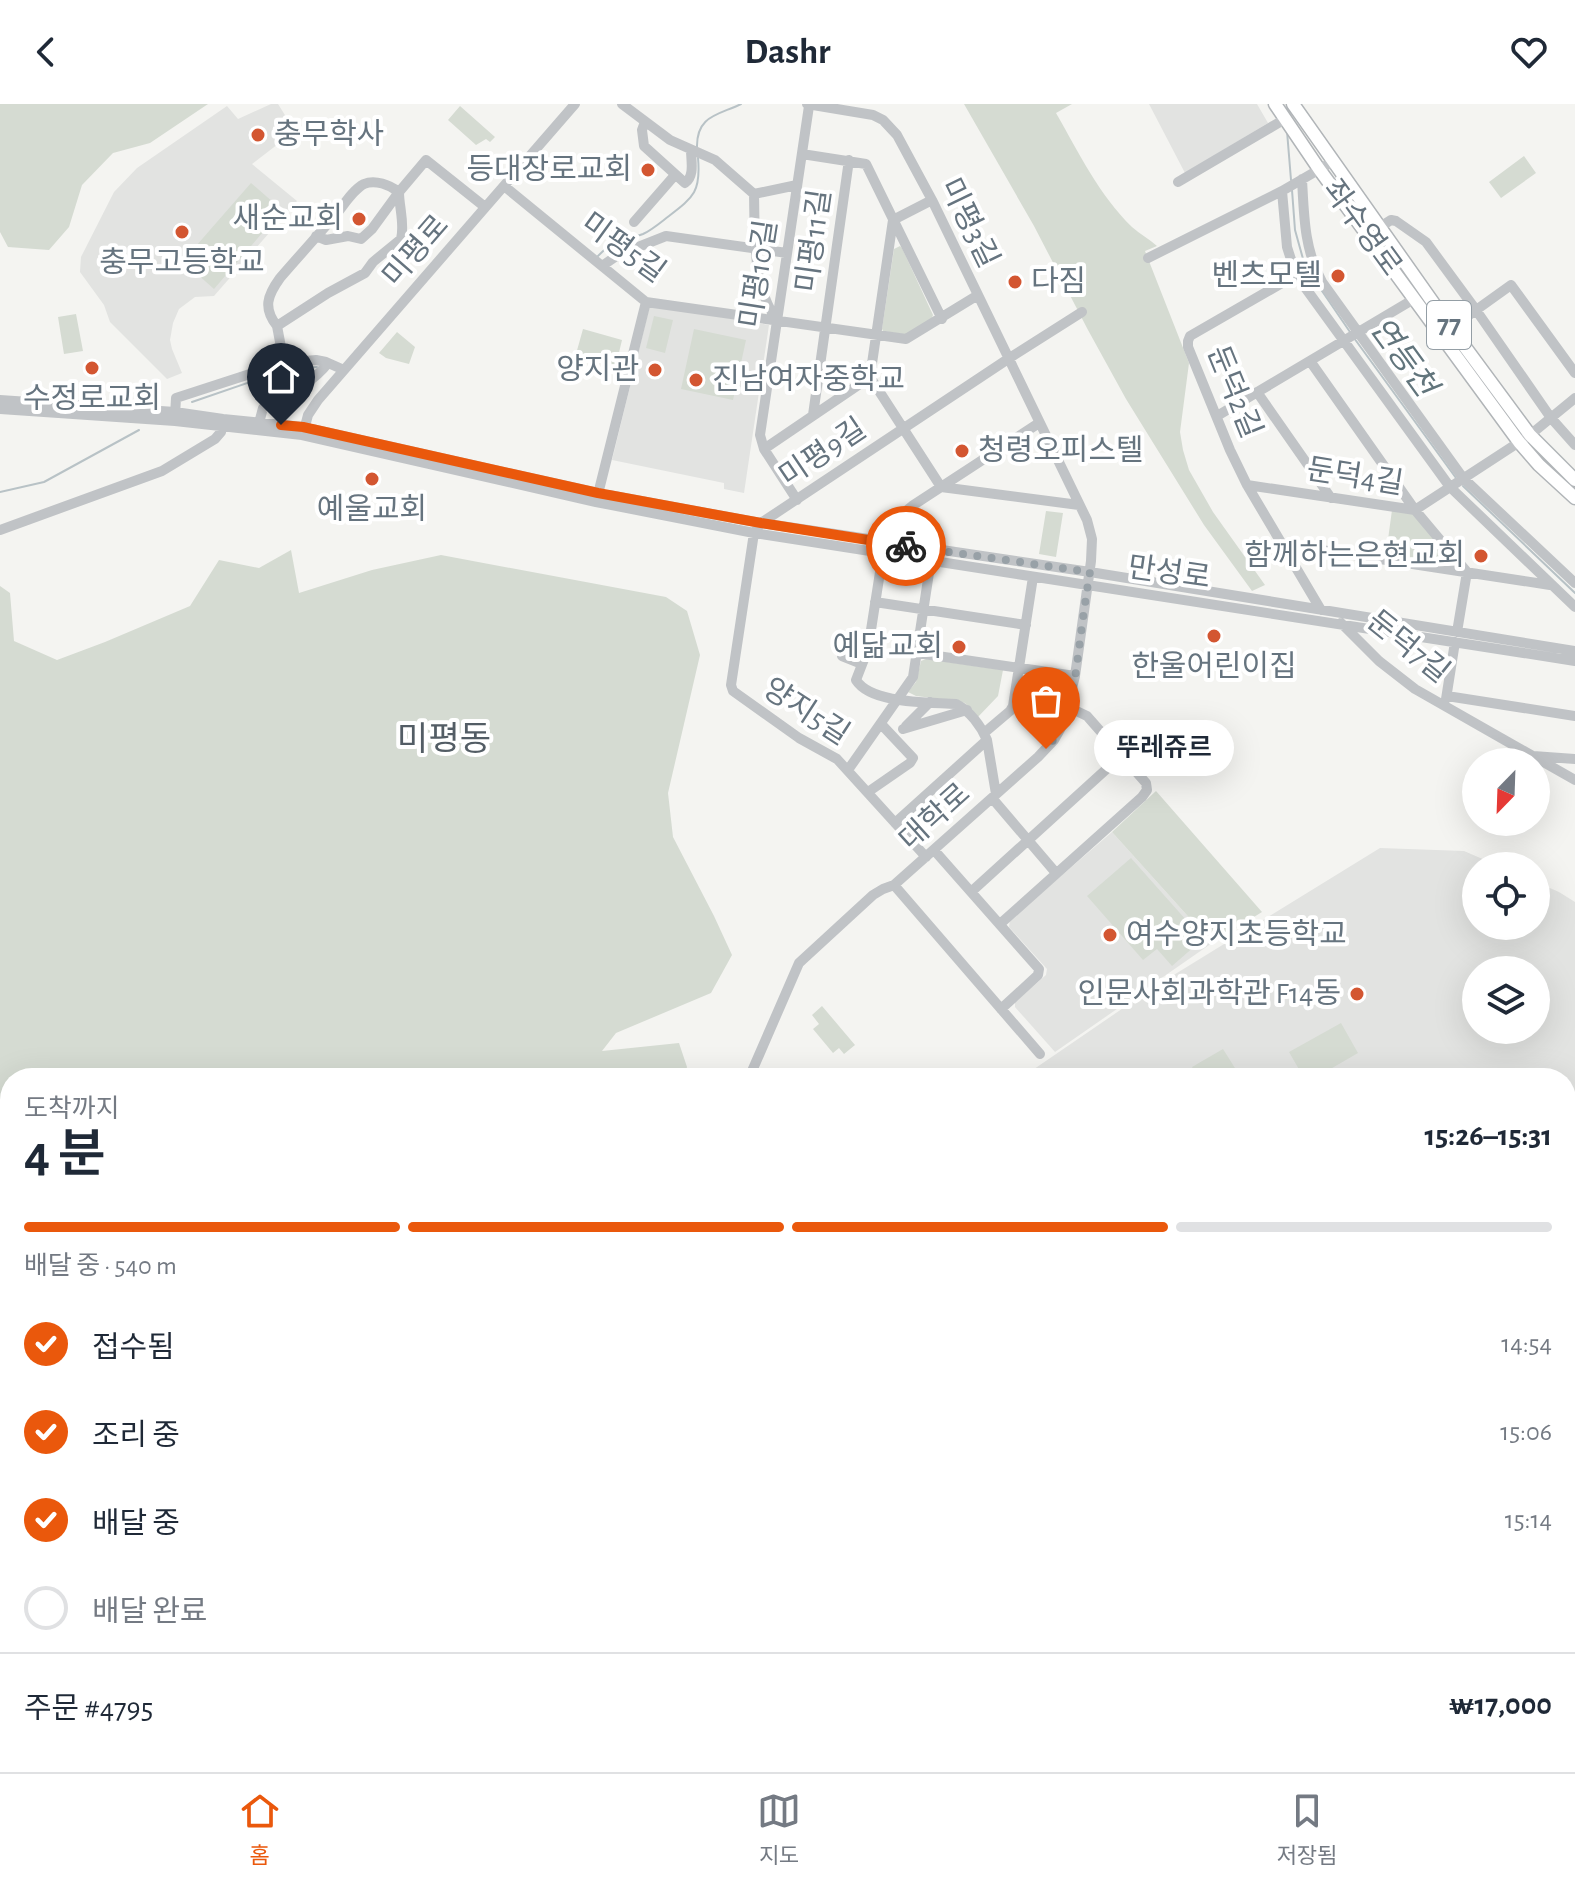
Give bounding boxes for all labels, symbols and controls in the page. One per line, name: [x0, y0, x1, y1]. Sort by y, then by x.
icon: back: [24, 30, 68, 74]
icon: heart: [1507, 30, 1551, 74]
text: Dashr: [744, 34, 831, 70]
place label: 충무학사: [274, 119, 384, 150]
marker: 충무학사: [249, 126, 267, 144]
place label: 등대장로교회: [466, 153, 632, 185]
marker: 등대장로교회: [639, 161, 657, 179]
street label: 미평3길: [935, 173, 1005, 272]
street label: 좌수영로: [1317, 174, 1407, 281]
street label: 미평11길: [790, 187, 836, 294]
place label: 새순교회: [233, 202, 343, 234]
street label: 미평5길: [576, 206, 672, 288]
street label: 미평로: [376, 209, 454, 292]
marker: 새순교회: [350, 210, 368, 228]
street label: 미평10길: [734, 218, 782, 330]
marker: 충무고등학교: [173, 223, 191, 241]
place label: 충무고등학교: [99, 247, 265, 278]
place label: 벤츠모텔: [1212, 260, 1322, 291]
place label: 다짐: [1031, 266, 1086, 297]
marker: 벤츠모텔: [1329, 267, 1347, 285]
marker: 다짐: [1006, 273, 1024, 291]
road number: 77: [1427, 301, 1471, 349]
water label: 연등천: [1364, 311, 1445, 405]
street label: 둔덕2길: [1202, 341, 1267, 442]
pin: [247, 343, 315, 425]
place label: 양지관: [556, 353, 639, 385]
icon: home: [259, 355, 303, 399]
marker: 수정로교회: [83, 359, 101, 377]
marker: 양지관: [646, 361, 664, 379]
place label: 진남여자중학교: [712, 363, 905, 395]
marker: 진남여자중학교: [687, 371, 705, 389]
place label: 수정로교회: [23, 382, 161, 414]
street label: 미평9길: [773, 412, 872, 493]
place label: 청령오피스텔: [978, 434, 1144, 466]
marker: 청령오피스텔: [953, 442, 971, 460]
street label: 둔덕4길: [1305, 454, 1406, 499]
marker: 예울교회: [363, 470, 381, 488]
place label: 예울교회: [317, 493, 427, 525]
courier: [866, 506, 946, 586]
icon: bike: [884, 524, 928, 568]
place label: 함께하는은현교회: [1244, 539, 1465, 571]
marker: 함께하는은현교회: [1472, 547, 1490, 565]
street label: 만성로: [1126, 550, 1212, 594]
street label: 둔덕7길: [1362, 605, 1455, 689]
marker: 한울어린이집: [1205, 627, 1223, 645]
place label: 예닮교회: [833, 630, 943, 662]
marker: 예닮교회: [950, 638, 968, 656]
place label: 한울어린이집: [1131, 650, 1297, 682]
pin: [1012, 667, 1080, 749]
street label: 양지5길: [758, 672, 855, 751]
icon: bag: [1024, 679, 1068, 723]
callout: 뚜레쥬르: [1094, 721, 1234, 777]
district label: 미평동: [397, 722, 491, 757]
text: 뚜레쥬르: [1116, 735, 1212, 761]
north arrow: [1462, 748, 1550, 836]
map controls: [1462, 748, 1550, 1044]
street label: 대학로: [894, 777, 976, 856]
button: locate: [1462, 852, 1550, 940]
place label: 여수양지초등학교: [1126, 918, 1347, 950]
marker: 여수양지초등학교: [1101, 926, 1119, 944]
button: layers: [1462, 956, 1550, 1044]
place label: 인문사회과학관 F14동: [1077, 977, 1341, 1009]
marker: 인문사회과학관 F14동: [1348, 985, 1366, 1003]
text: 도착까지: [24, 1096, 120, 1122]
text: 15:26–15:31: [1425, 1121, 1552, 1151]
text: 4 분: [24, 1129, 106, 1181]
text: 배달 중 · 540 m: [24, 1253, 177, 1279]
icon: check: [24, 1322, 68, 1366]
text: 14:54: [1501, 1331, 1552, 1357]
text: 접수됨: [92, 1333, 175, 1363]
icon: check: [24, 1410, 68, 1454]
text: 15:06: [1500, 1419, 1552, 1445]
text: 조리 중: [92, 1421, 180, 1451]
icon: check: [24, 1498, 68, 1542]
text: 15:14: [1505, 1507, 1552, 1533]
text: 배달 중: [92, 1509, 180, 1539]
text: 배달 완료: [92, 1597, 207, 1627]
text: ₩17,000: [1449, 1690, 1552, 1720]
text: 주문 #4795: [24, 1694, 153, 1724]
tab: 홈: [238, 1789, 282, 1869]
tab: 지도: [757, 1789, 801, 1869]
tab: 저장됨: [1277, 1789, 1337, 1869]

